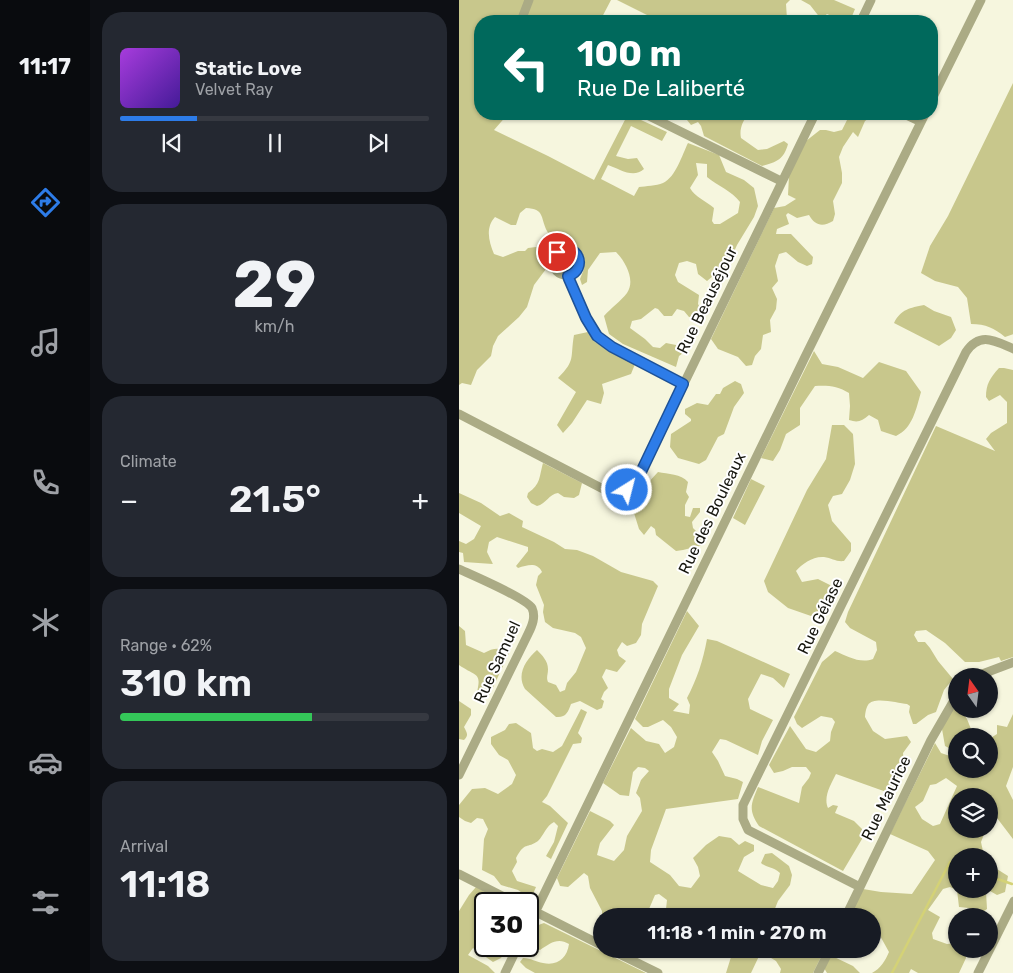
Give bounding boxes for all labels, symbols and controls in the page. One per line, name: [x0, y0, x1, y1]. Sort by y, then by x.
text: 100 m: [577, 33, 682, 75]
icon: left: [494, 35, 559, 100]
text: 11:17: [19, 53, 71, 80]
text: Static Love: [195, 57, 302, 80]
text: Rue De Laliberté: [577, 75, 745, 102]
text: Velvet Ray: [195, 80, 273, 99]
icon: previous: [158, 129, 186, 157]
icon: pause: [261, 129, 289, 157]
icon: next: [364, 129, 392, 157]
icon: directions: [28, 185, 63, 220]
pin: [536, 231, 578, 273]
icon: arrive: [543, 238, 571, 266]
street label: Rue Beauséjour: [673, 243, 741, 357]
text: 29: [233, 246, 316, 323]
text: km/h: [255, 317, 294, 336]
icon: music: [28, 325, 63, 360]
street label: Rue des Bouleaux: [674, 449, 750, 577]
text: Climate: [120, 452, 177, 471]
position arrow: [600, 463, 652, 515]
icon: phone: [28, 465, 63, 500]
text: 21.5°: [229, 476, 321, 522]
text: −: [120, 484, 138, 517]
text: +: [412, 484, 429, 517]
street label: Rue Gélase: [793, 575, 847, 657]
icon: climate: [28, 605, 63, 640]
street label: Rue Samuel: [470, 618, 524, 706]
text: Range · 62%: [120, 636, 212, 655]
text: 310 km: [120, 660, 252, 706]
north arrow: [948, 668, 998, 718]
map controls: [948, 668, 998, 958]
button: search: [948, 728, 998, 778]
icon: car: [28, 745, 63, 780]
street label: Rue Maurice: [857, 752, 915, 843]
button: layers: [948, 788, 998, 838]
text: Arrival: [120, 837, 168, 856]
button: +: [948, 848, 998, 898]
text: 11:18: [120, 861, 211, 907]
icon: filters: [28, 885, 63, 920]
speed limit sign: 30: [474, 892, 539, 957]
button: −: [948, 908, 998, 958]
text: 11:18 · 1 min · 270 m: [647, 921, 827, 944]

